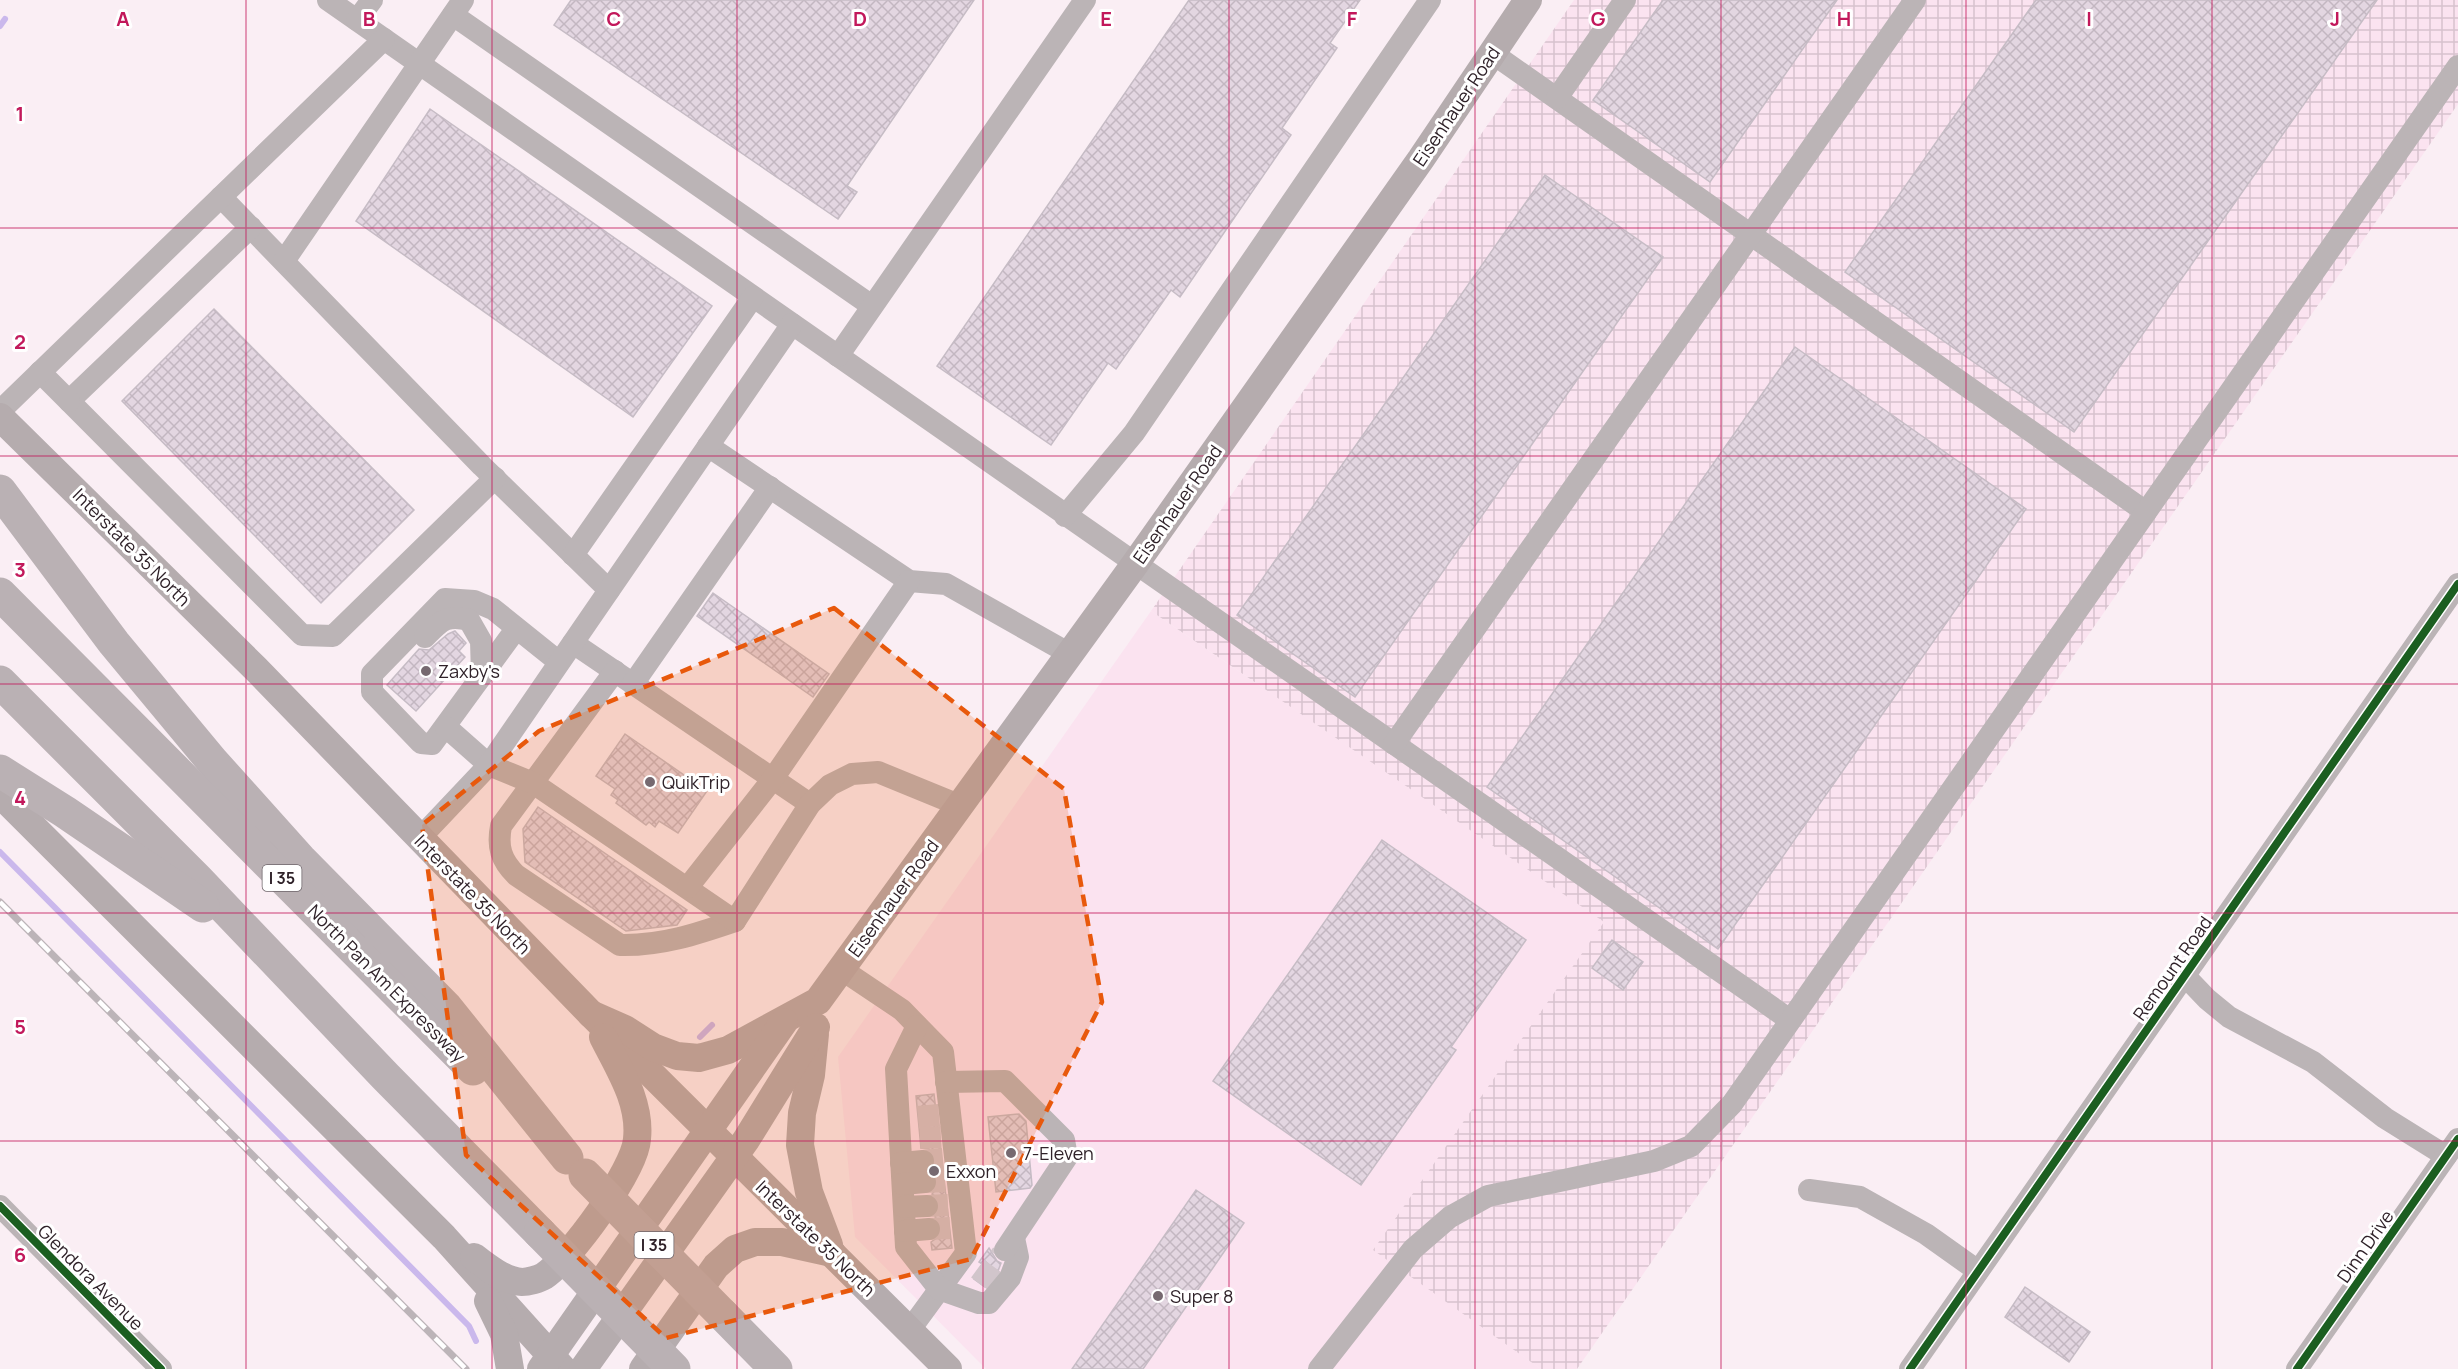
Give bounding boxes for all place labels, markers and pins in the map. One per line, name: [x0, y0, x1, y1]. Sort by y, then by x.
place label: Zaxby's: [438, 659, 500, 683]
marker: Zaxby's: [419, 664, 433, 678]
place label: QuikTrip: [662, 770, 730, 794]
marker: QuikTrip: [643, 775, 657, 789]
place label: 7-Eleven: [1023, 1141, 1094, 1165]
marker: 7-Eleven: [1004, 1146, 1018, 1160]
place label: Exxon: [946, 1159, 996, 1183]
marker: Exxon: [927, 1164, 941, 1178]
place label: Super 8: [1170, 1284, 1234, 1308]
marker: Super 8: [1151, 1289, 1165, 1303]

